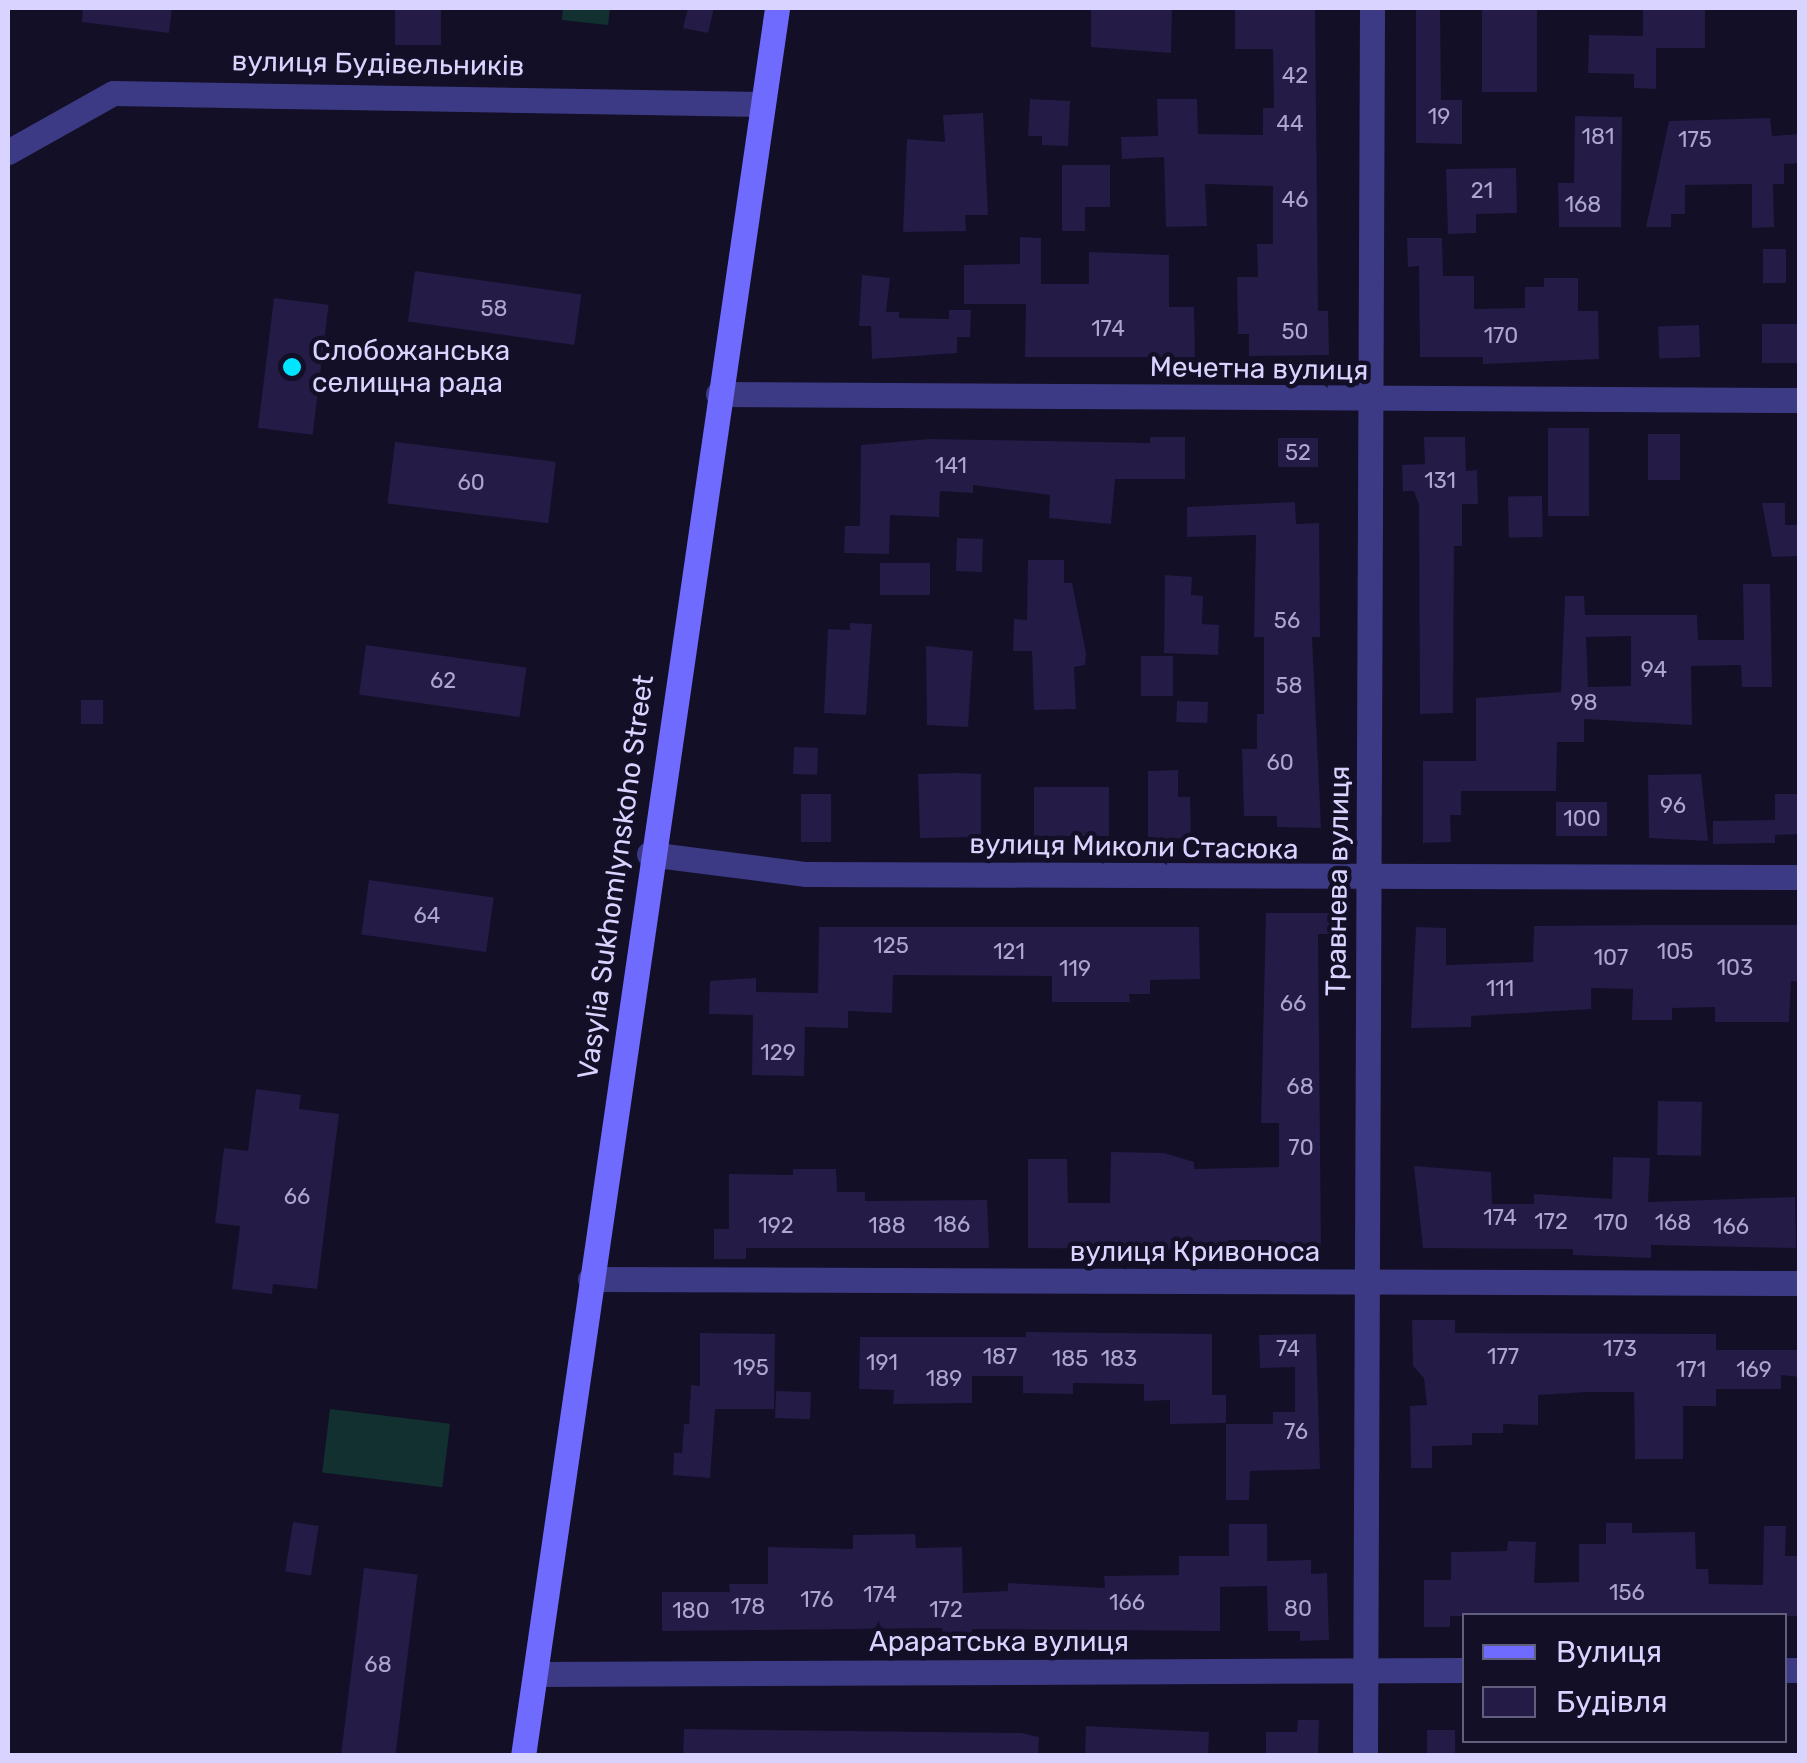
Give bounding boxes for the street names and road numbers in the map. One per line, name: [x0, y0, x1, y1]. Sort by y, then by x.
street label: вулиця Будівельників: [231, 45, 525, 83]
street label: Мечетна вулиця: [1149, 350, 1369, 388]
street label: Vasylia Sukhomlynskoho Street: [571, 672, 661, 1082]
street label: Травнева вулиця: [1319, 765, 1357, 997]
street label: вулиця Миколи Стасюка: [969, 827, 1299, 867]
street label: вулиця Кривоноса: [1070, 1235, 1320, 1269]
street label: Араратська вулиця: [869, 1625, 1129, 1659]

